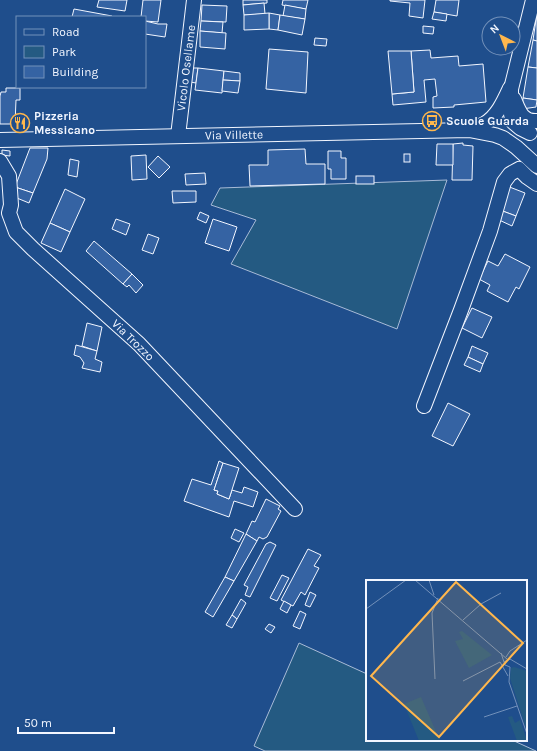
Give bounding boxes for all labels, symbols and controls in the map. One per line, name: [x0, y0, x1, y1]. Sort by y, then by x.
legend: [16, 16, 146, 88]
north arrow: [481, 16, 521, 56]
text: N: [487, 21, 502, 36]
street label: Vicolo Osellame: [174, 24, 198, 112]
text: Road: [52, 25, 80, 39]
text: Park: [52, 45, 77, 59]
text: Building: [52, 65, 99, 79]
place label: Pizzeria Messicano: [34, 109, 95, 137]
bus stop icon: Scuole Guarda: [421, 110, 443, 132]
restaurant icon: Pizzeria Messicano: [9, 112, 31, 134]
place label: Scuole Guarda: [446, 114, 529, 128]
street label: Via Villette: [205, 127, 263, 143]
street label: Via Trozzo: [109, 316, 157, 364]
inset map: [366, 580, 527, 741]
scale bar: [18, 709, 114, 735]
text: 50 m: [24, 716, 52, 730]

